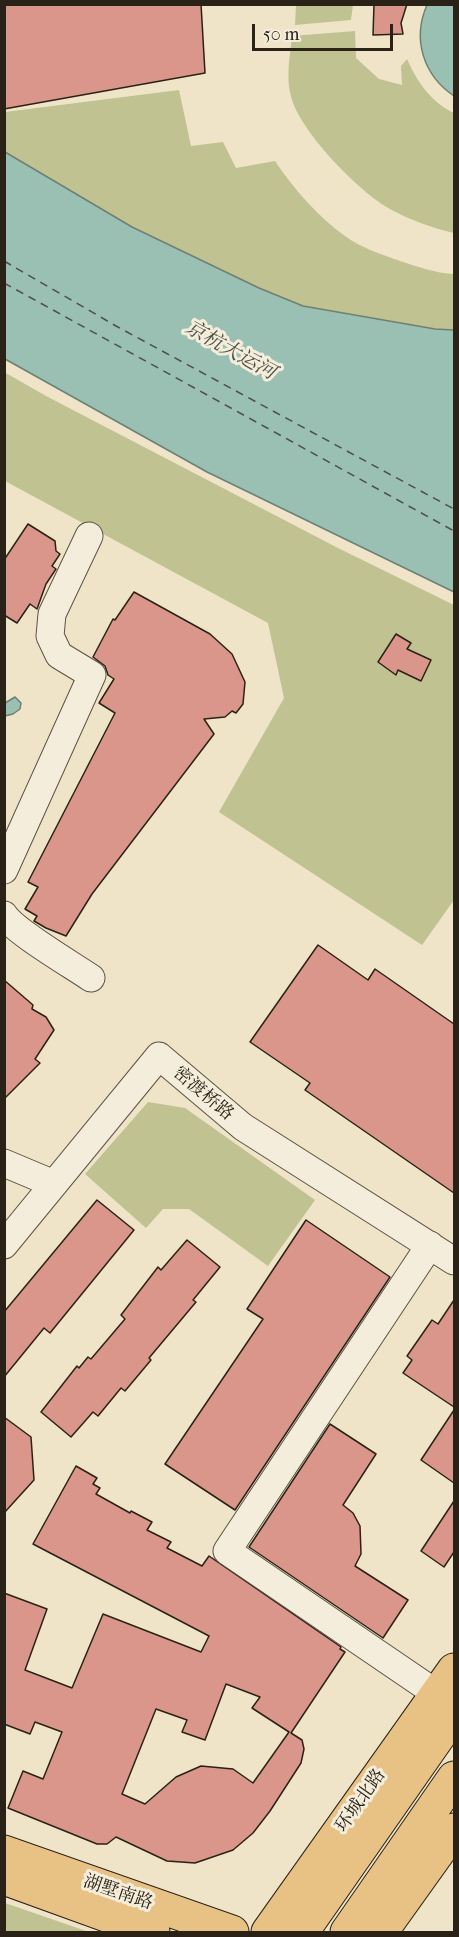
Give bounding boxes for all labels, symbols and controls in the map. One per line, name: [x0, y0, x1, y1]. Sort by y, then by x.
scale bar: [255, 12, 396, 50]
text: 50 m: [263, 24, 299, 45]
water label: 京杭大运河: [180, 316, 280, 386]
street label: 密渡桥路: [168, 1063, 238, 1125]
street label: 环城北路: [332, 1765, 390, 1837]
street label: 湖墅南路: [80, 1871, 156, 1915]

